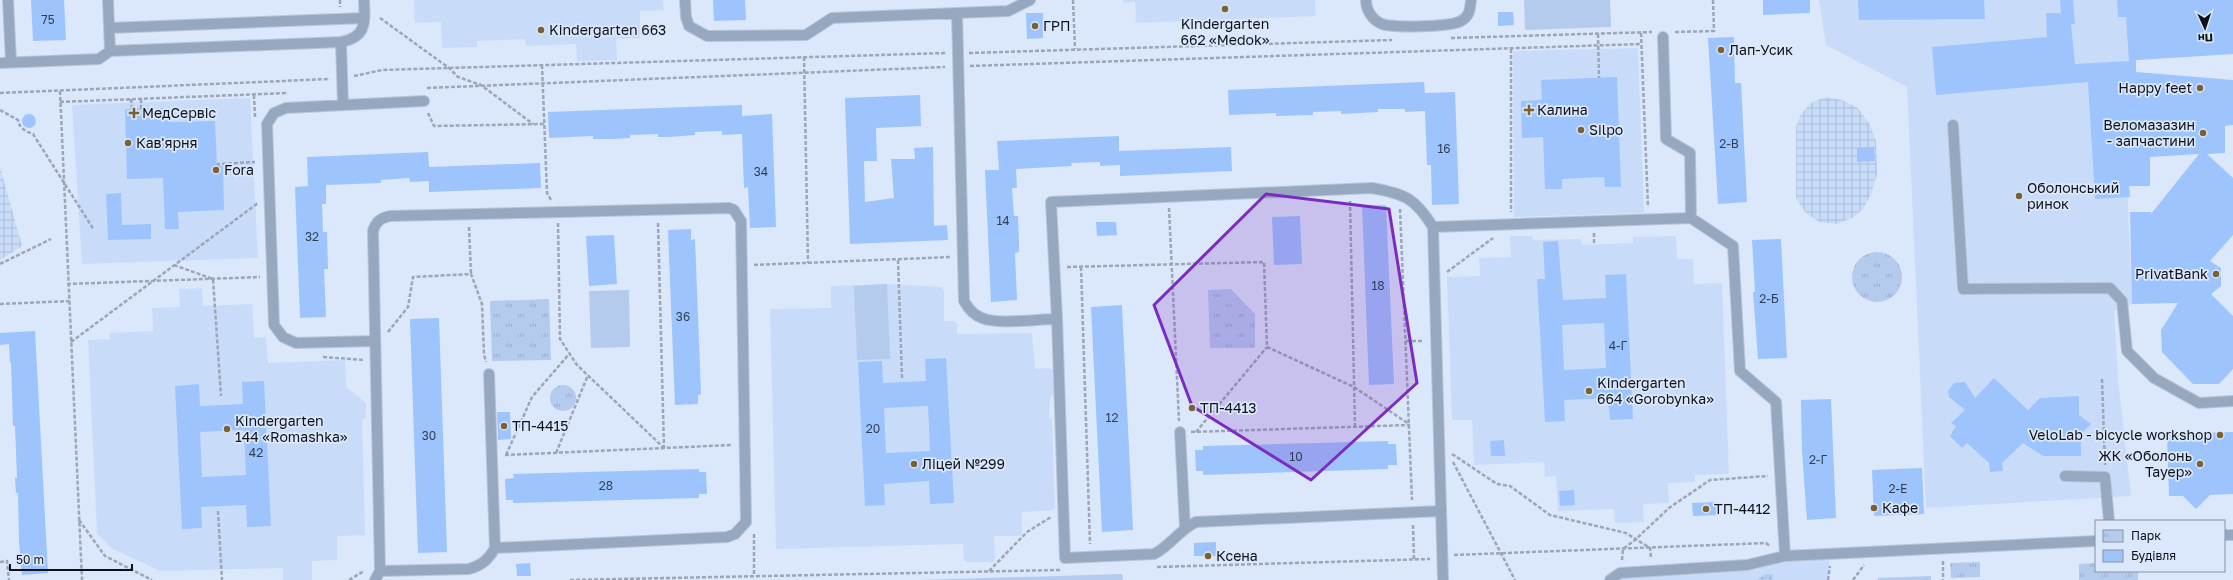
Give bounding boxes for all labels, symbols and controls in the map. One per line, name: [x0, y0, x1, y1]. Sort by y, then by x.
marker: Kindergarten 662 «Medok»: [1220, 4, 1230, 14]
north arrow: [2185, 8, 2225, 48]
house number: 75: [41, 12, 55, 27]
place label: Kindergarten 662 «Medok»: [1180, 15, 1270, 48]
place label: ГРП: [1043, 17, 1071, 34]
place label: Kindergarten 663: [549, 21, 666, 38]
marker: ГРП: [1030, 21, 1040, 31]
marker: Kindergarten 663: [536, 25, 546, 35]
text: Пн: [2197, 32, 2213, 45]
place label: Лап-Усик: [1729, 41, 1793, 58]
marker: Лап-Усик: [1716, 45, 1726, 55]
place label: Happy feet: [2118, 79, 2192, 96]
marker: Happy feet: [2195, 83, 2205, 93]
place label: Калина: [1537, 101, 1588, 118]
place label: МедСервіс: [142, 104, 216, 121]
marker: Калина: [1524, 105, 1534, 115]
marker: МедСервіс: [129, 108, 139, 118]
place label: Веломазазин - запчастини: [2103, 116, 2195, 149]
place label: Silpo: [1589, 121, 1623, 138]
marker: Silpo: [1576, 125, 1586, 135]
marker: Веломазазин - запчастини: [2198, 128, 2208, 138]
place label: Кав'ярня: [136, 134, 198, 151]
house number: 2-В: [1719, 136, 1739, 151]
marker: Кав'ярня: [123, 138, 133, 148]
house number: 16: [1437, 141, 1451, 156]
place label: Fora: [224, 161, 254, 178]
house number: 34: [754, 164, 768, 179]
marker: Fora: [211, 165, 221, 175]
place label: Оболонський ринок: [2027, 179, 2119, 212]
marker: Оболонський ринок: [2014, 191, 2024, 201]
house number: 14: [996, 213, 1010, 228]
house number: 32: [305, 229, 319, 244]
place label: PrivatBank: [2135, 265, 2208, 282]
marker: PrivatBank: [2211, 269, 2221, 279]
house number: 18: [1371, 278, 1385, 293]
house number: 2-Б: [1759, 291, 1779, 306]
house number: 36: [676, 309, 690, 324]
house number: 4-Г: [1609, 338, 1628, 353]
place label: Kindergarten 664 «Gorobynka»: [1597, 374, 1714, 407]
marker: Kindergarten 664 «Gorobynka»: [1584, 386, 1594, 396]
place label: ТП-4413: [1200, 399, 1257, 416]
marker: ТП-4413: [1187, 403, 1197, 413]
house number: 12: [1106, 410, 1118, 425]
place label: Kindergarten 144 «Romashka»: [235, 412, 348, 445]
place label: ТП-4415: [512, 417, 569, 434]
marker: ТП-4415: [499, 421, 509, 431]
house number: 20: [866, 421, 880, 436]
marker: Kindergarten 144 «Romashka»: [222, 424, 232, 434]
place label: VeloLab - bicycle workshop: [2029, 426, 2212, 443]
house number: 30: [422, 428, 436, 443]
marker: VeloLab - bicycle workshop: [2215, 430, 2225, 440]
house number: 42: [249, 445, 263, 460]
place label: ЖК «Оболонь Тауер»: [2098, 447, 2192, 480]
house number: 10: [1289, 449, 1303, 464]
house number: 2-Г: [1809, 452, 1827, 467]
place label: Ліцей №299: [922, 455, 1005, 472]
marker: Ліцей №299: [909, 459, 919, 469]
marker: ЖК «Оболонь Тауер»: [2195, 459, 2205, 469]
house number: 28: [599, 478, 613, 493]
house number: 2-Е: [1889, 481, 1907, 496]
place label: Кафе: [1882, 499, 1918, 516]
place label: ТП-4412: [1714, 500, 1771, 517]
marker: Кафе: [1869, 503, 1879, 513]
marker: ТП-4412: [1701, 504, 1711, 514]
legend: [2095, 520, 2225, 572]
text: Парк: [2131, 528, 2161, 543]
scale bar: [10, 546, 132, 572]
place label: Ксена: [1216, 547, 1258, 564]
text: Будівля: [2131, 548, 2176, 563]
marker: Ксена: [1203, 551, 1213, 561]
text: 50 m: [16, 552, 44, 567]

